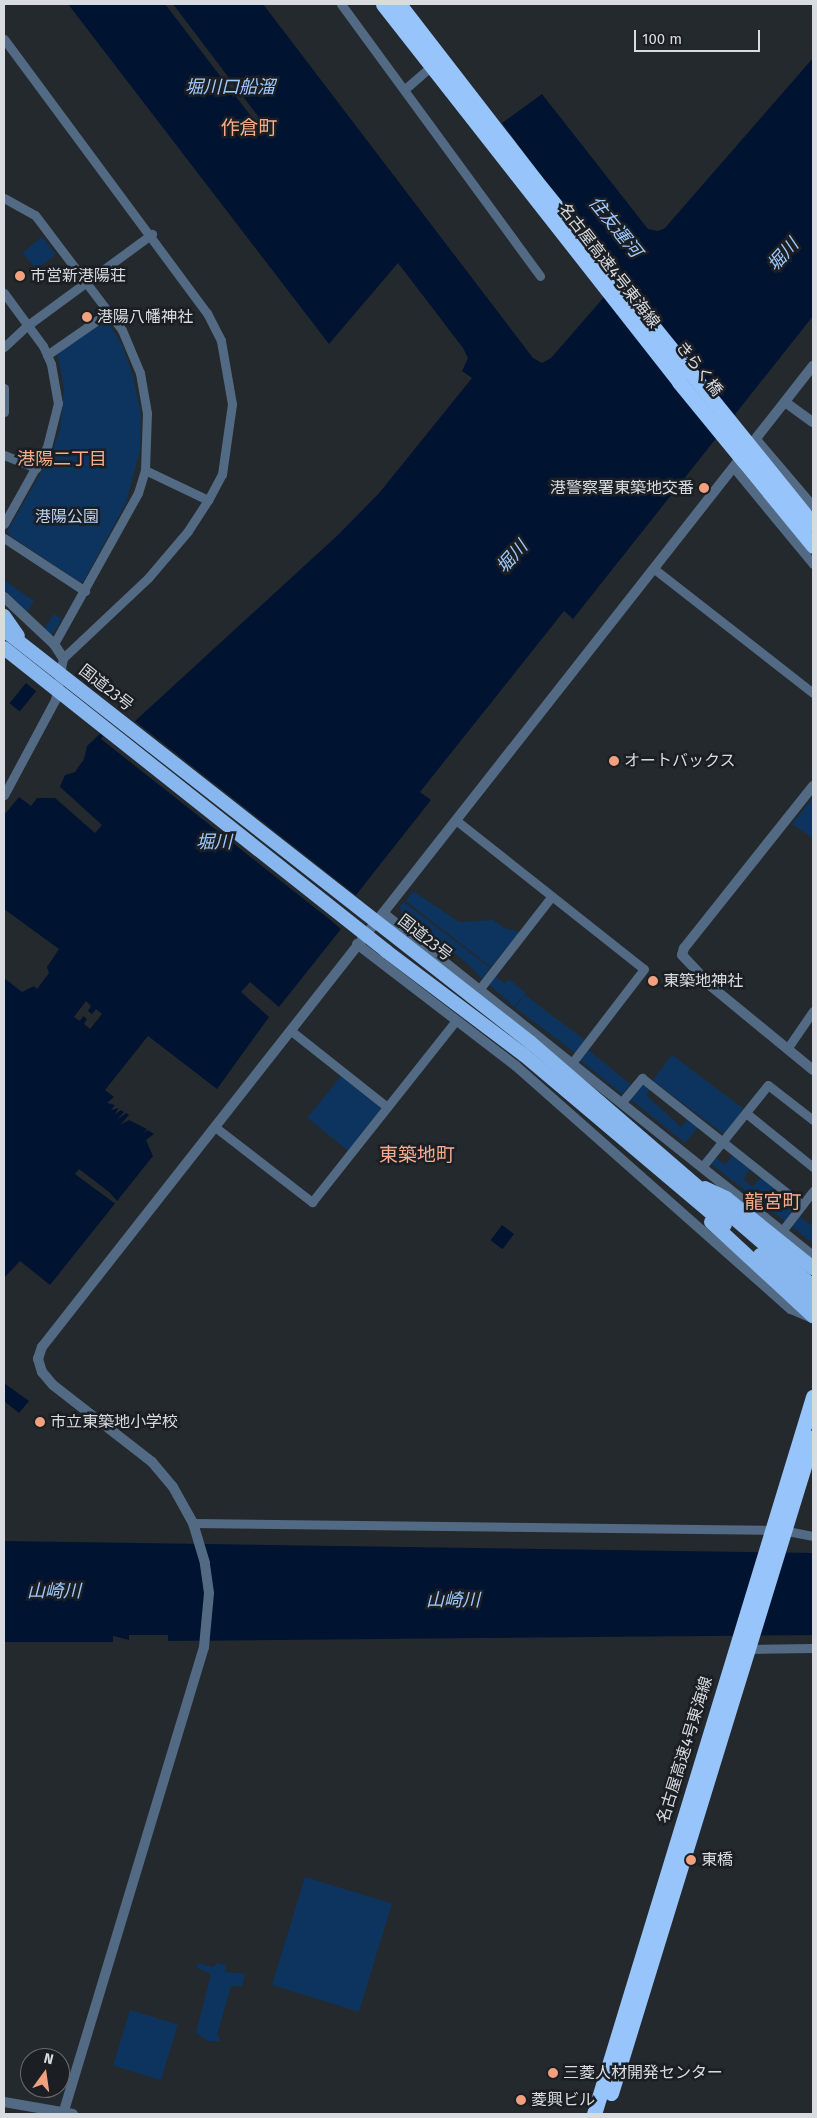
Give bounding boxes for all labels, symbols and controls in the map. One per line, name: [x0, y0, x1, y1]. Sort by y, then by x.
scale bar: [637, 20, 763, 52]
text: 100 m: [642, 30, 682, 48]
water label: 堀川口船溜: [185, 76, 275, 98]
district label: 作倉町: [221, 117, 277, 139]
water label: 住友運河: [584, 192, 646, 262]
street label: 名古屋高速4号東海線: [554, 200, 664, 332]
water label: 堀川: [763, 234, 803, 276]
place label: 市営新港陽荘: [30, 266, 126, 286]
marker: 市営新港陽荘: [14, 270, 26, 282]
place label: 港陽八幡神社: [97, 307, 193, 327]
marker: 港陽八幡神社: [81, 311, 93, 323]
street label: きらく橋: [672, 338, 726, 400]
district label: 港陽二丁目: [17, 448, 107, 470]
place label: 港警察署東築地交番: [550, 478, 694, 498]
marker: 港警察署東築地交番: [698, 482, 710, 494]
park label: 港陽公園: [35, 507, 99, 527]
water label: 堀川: [492, 536, 532, 578]
street label: 国道23号: [75, 661, 137, 715]
place label: オートバックス: [624, 751, 736, 771]
marker: オートバックス: [608, 755, 620, 767]
water label: 堀川: [196, 831, 232, 853]
street label: 国道23号: [394, 911, 456, 965]
place label: 東築地神社: [663, 971, 743, 991]
marker: 東築地神社: [647, 975, 659, 987]
district label: 東築地町: [379, 1144, 455, 1166]
district label: 龍宮町: [745, 1191, 801, 1213]
place label: 市立東築地小学校: [50, 1412, 178, 1432]
marker: 市立東築地小学校: [34, 1416, 46, 1428]
water label: 山崎川: [27, 1580, 81, 1602]
water label: 山崎川: [426, 1589, 480, 1611]
street label: 名古屋高速4号東海線: [654, 1674, 716, 1826]
place label: 東橋: [701, 1850, 733, 1870]
marker: 東橋: [685, 1854, 697, 1866]
north arrow: [20, 2048, 70, 2098]
text: N: [42, 2050, 55, 2068]
place label: 三菱人材開発センター: [563, 2063, 723, 2083]
marker: 三菱人材開発センター: [547, 2067, 559, 2079]
place label: 菱興ビル: [531, 2090, 595, 2110]
marker: 菱興ビル: [515, 2094, 527, 2106]

